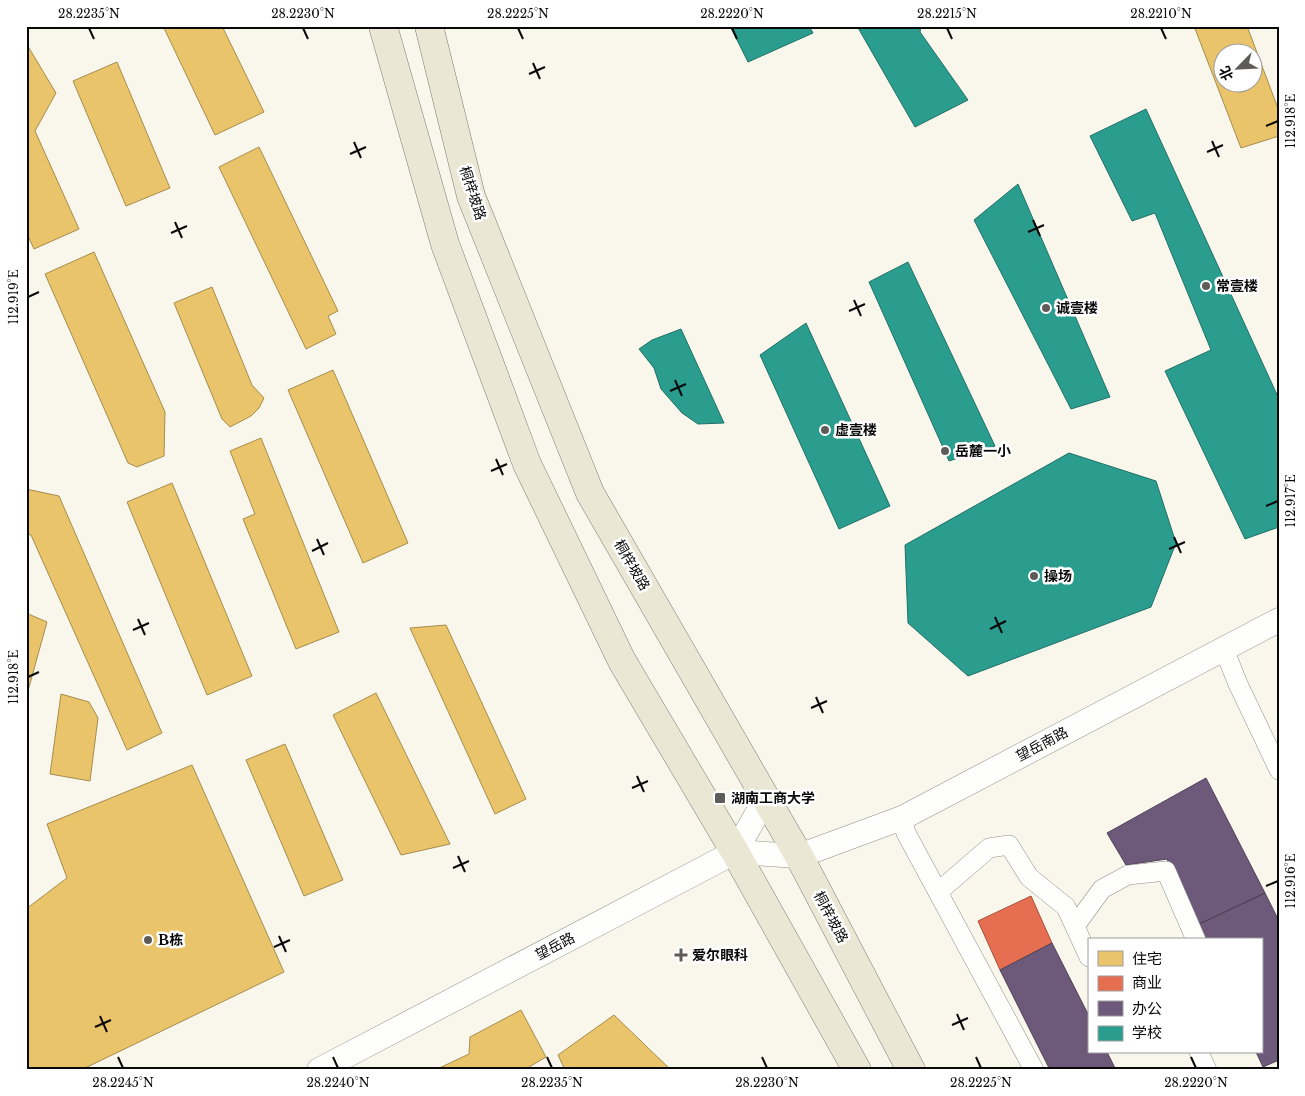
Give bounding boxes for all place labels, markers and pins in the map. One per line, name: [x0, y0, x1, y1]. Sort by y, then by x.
place label: 常壹楼: [1216, 277, 1258, 295]
marker: 常壹楼: [1200, 280, 1212, 292]
place label: 诚壹楼: [1056, 299, 1098, 317]
marker: 诚壹楼: [1040, 302, 1052, 314]
place label: 虚壹楼: [835, 421, 877, 439]
marker: 虚壹楼: [819, 424, 831, 436]
place label: 岳麓一小: [955, 442, 1011, 460]
marker: 岳麓一小: [939, 445, 951, 457]
place label: 操场: [1044, 567, 1072, 585]
marker: 操场: [1028, 570, 1040, 582]
place label: 湖南工商大学: [731, 789, 815, 807]
marker: 湖南工商大学: [713, 791, 727, 805]
place label: B栋: [158, 931, 183, 949]
marker: B栋: [142, 934, 154, 946]
place label: 爱尔眼科: [692, 946, 748, 964]
marker: 爱尔眼科: [674, 948, 688, 962]

